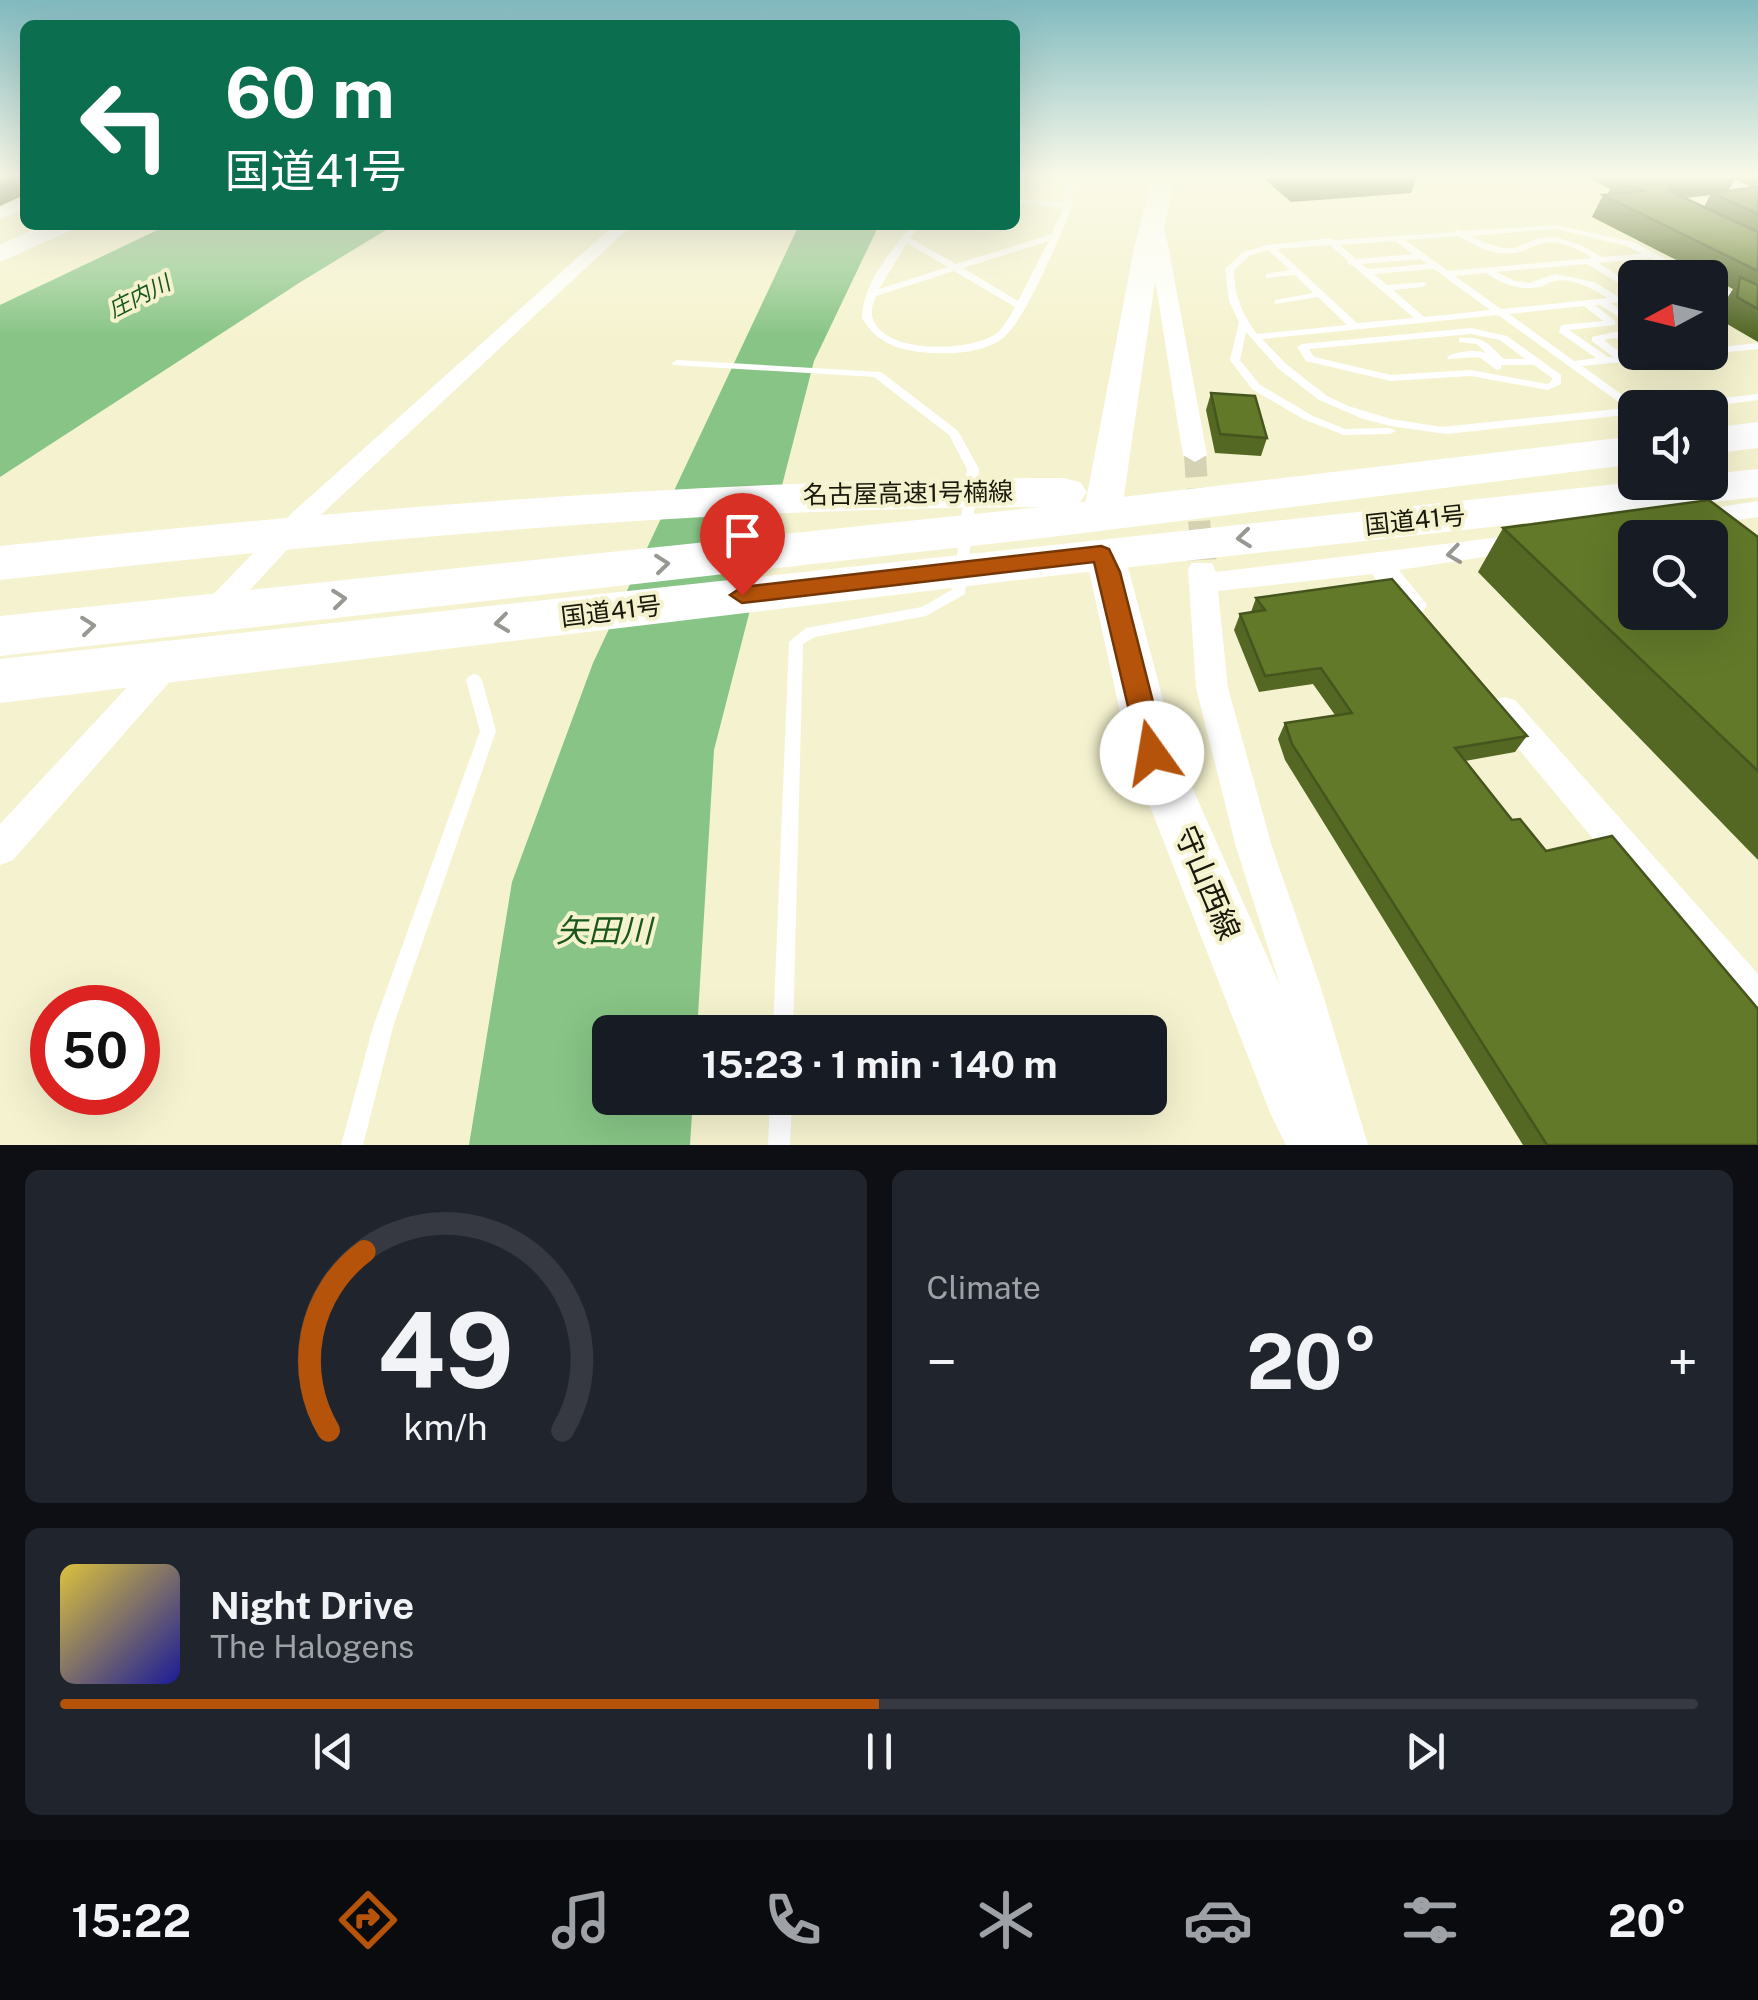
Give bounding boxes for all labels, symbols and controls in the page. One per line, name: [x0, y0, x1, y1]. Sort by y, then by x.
text: 60 m: [225, 51, 395, 134]
icon: left: [60, 60, 190, 190]
text: 国道41号: [225, 144, 407, 197]
north arrow: [1618, 260, 1728, 370]
map controls: [1618, 260, 1728, 630]
water label: 庄内川: [104, 269, 176, 323]
button: sound: [1618, 390, 1728, 500]
street label: 名古屋高速1号楠線: [803, 476, 1013, 510]
pin: [700, 493, 785, 596]
street label: 国道41号: [1363, 500, 1467, 540]
icon: arrive: [715, 508, 770, 563]
button: search: [1618, 520, 1728, 630]
one-way arrow: [1235, 527, 1251, 549]
one-way arrow: [1445, 542, 1462, 563]
one-way arrow: [655, 554, 671, 575]
one-way arrow: [332, 589, 348, 610]
street label: 国道41号: [559, 590, 663, 632]
one-way arrow: [494, 612, 510, 633]
one-way arrow: [80, 616, 96, 637]
position arrow: [1100, 701, 1204, 805]
street label: 守山西線: [1168, 820, 1248, 945]
water label: 矢田川: [556, 912, 655, 949]
speed limit sign: 50: [30, 985, 160, 1115]
text: 15:23 · 1 min · 140 m: [702, 1042, 1057, 1087]
text: Climate: [927, 1269, 1041, 1306]
text: 49: [377, 1289, 514, 1411]
text: 20°: [1246, 1318, 1378, 1406]
text: −: [927, 1330, 957, 1394]
text: +: [1667, 1330, 1698, 1394]
text: km/h: [404, 1406, 488, 1448]
text: Night Drive: [210, 1583, 414, 1628]
text: The Halogens: [210, 1628, 414, 1665]
icon: previous: [306, 1724, 361, 1779]
icon: pause: [852, 1724, 907, 1779]
icon: next: [1398, 1724, 1453, 1779]
icon: directions: [333, 1885, 403, 1955]
icon: music: [546, 1885, 616, 1955]
icon: phone: [758, 1885, 828, 1955]
icon: climate: [971, 1885, 1041, 1955]
icon: car: [1183, 1885, 1253, 1955]
icon: filters: [1395, 1885, 1465, 1955]
text: 15:22: [71, 1894, 191, 1947]
text: 20°: [1608, 1894, 1687, 1947]

